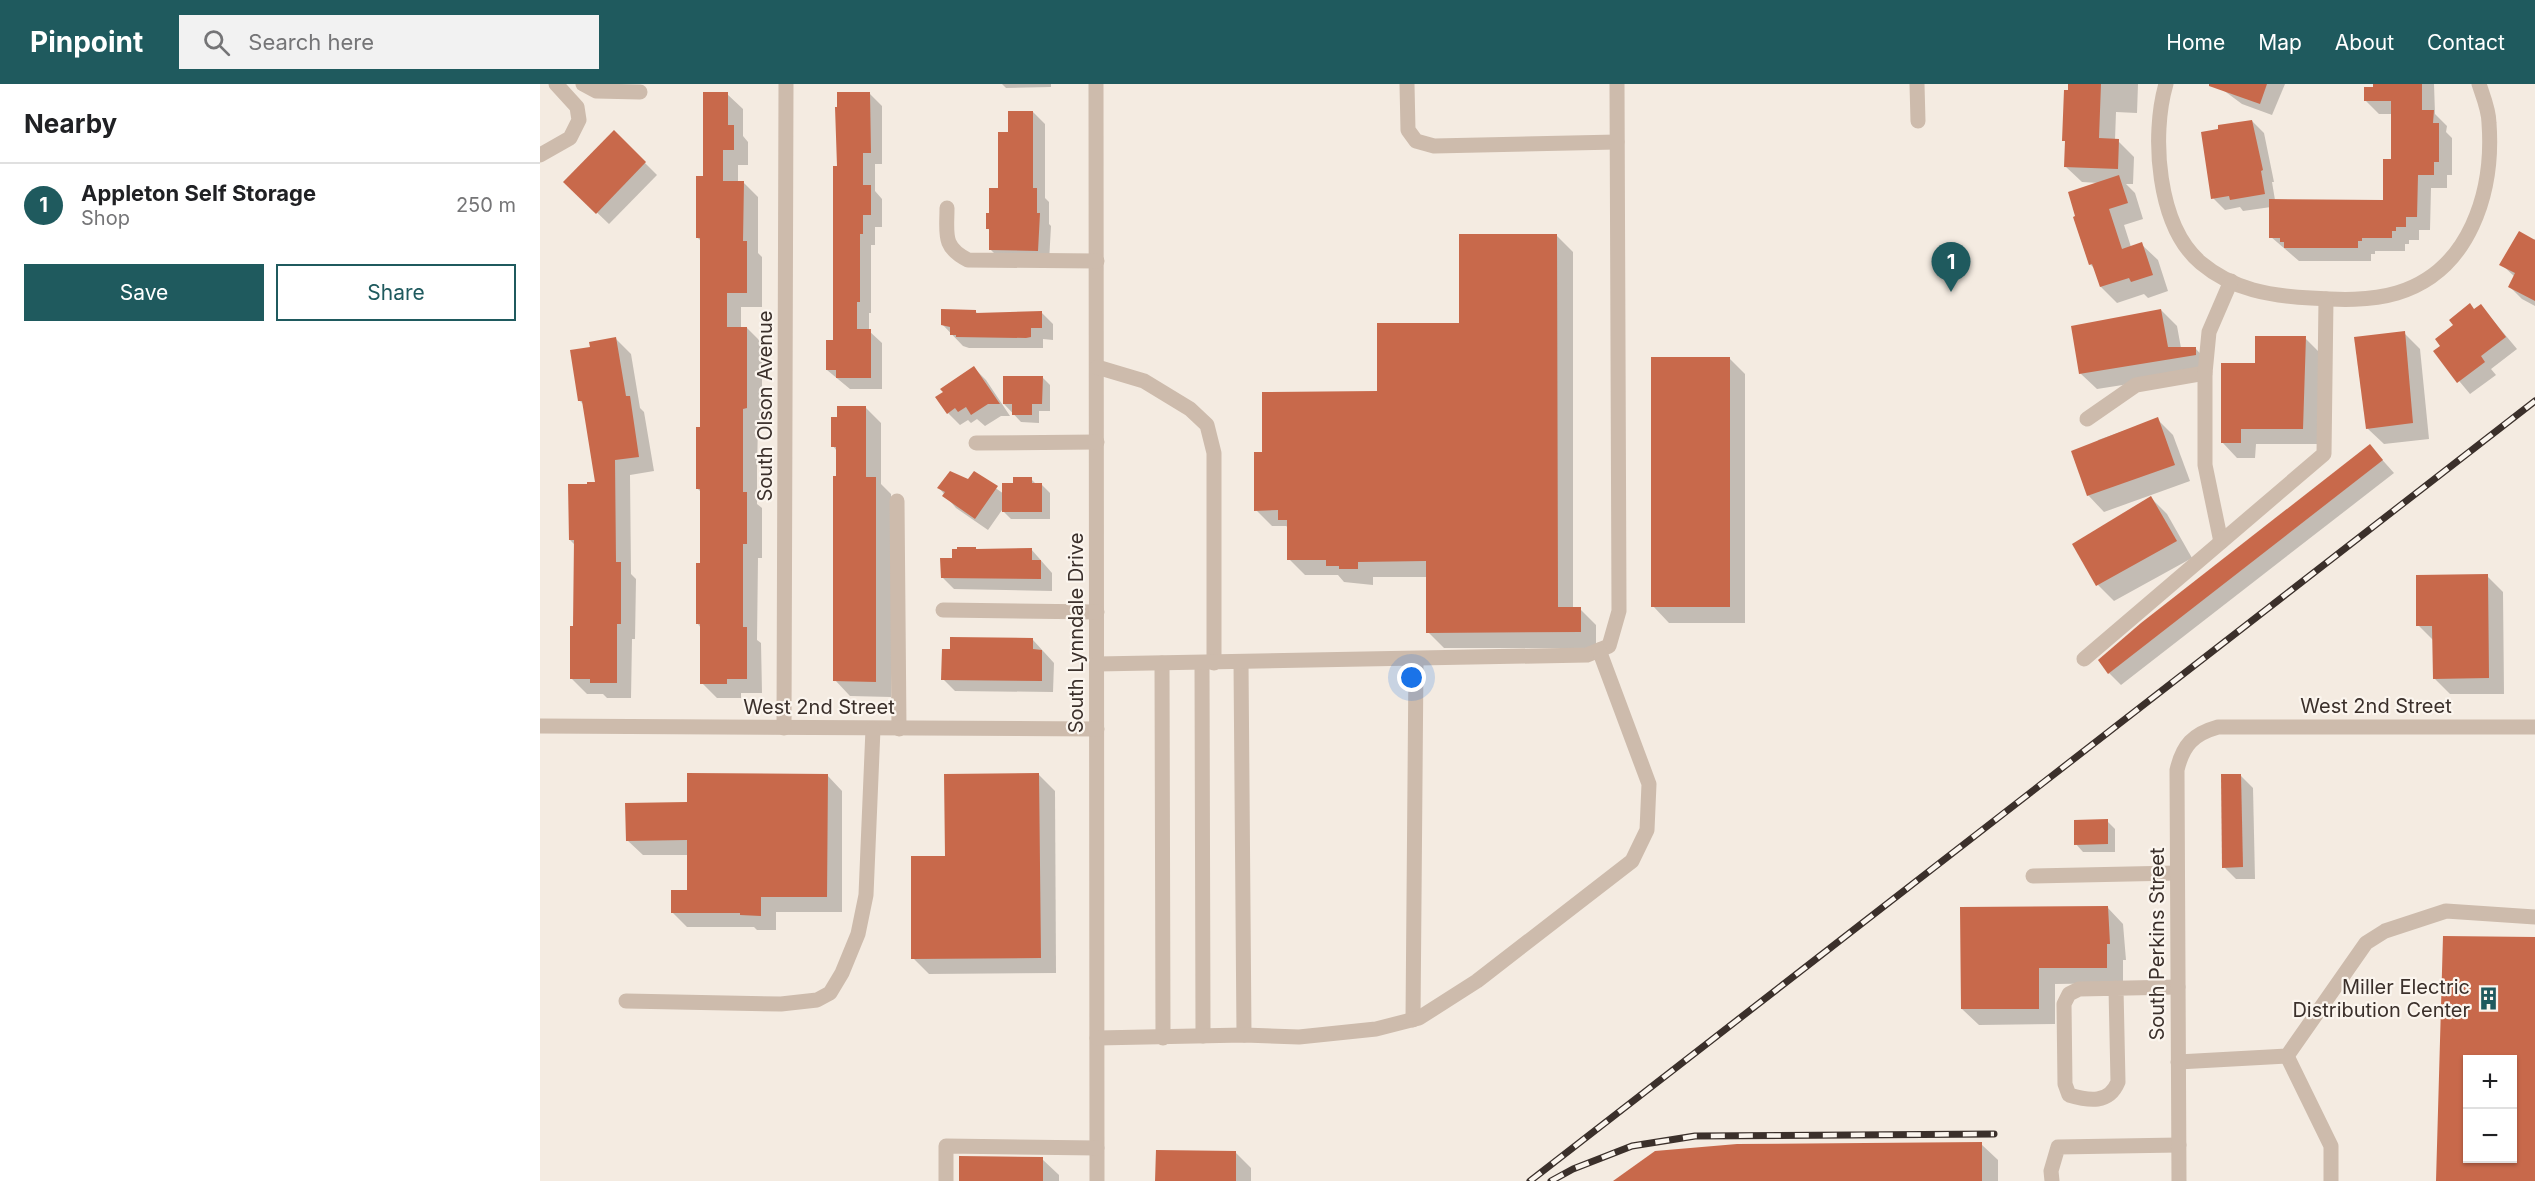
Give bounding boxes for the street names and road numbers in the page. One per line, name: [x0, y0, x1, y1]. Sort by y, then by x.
street label: South Olson Avenue: [753, 310, 777, 502]
street label: South Lynndale Drive: [1064, 533, 1088, 733]
street label: West 2nd Street: [2300, 694, 2452, 718]
street label: West 2nd Street: [743, 695, 895, 719]
street label: South Perkins Street: [2145, 847, 2169, 1041]

